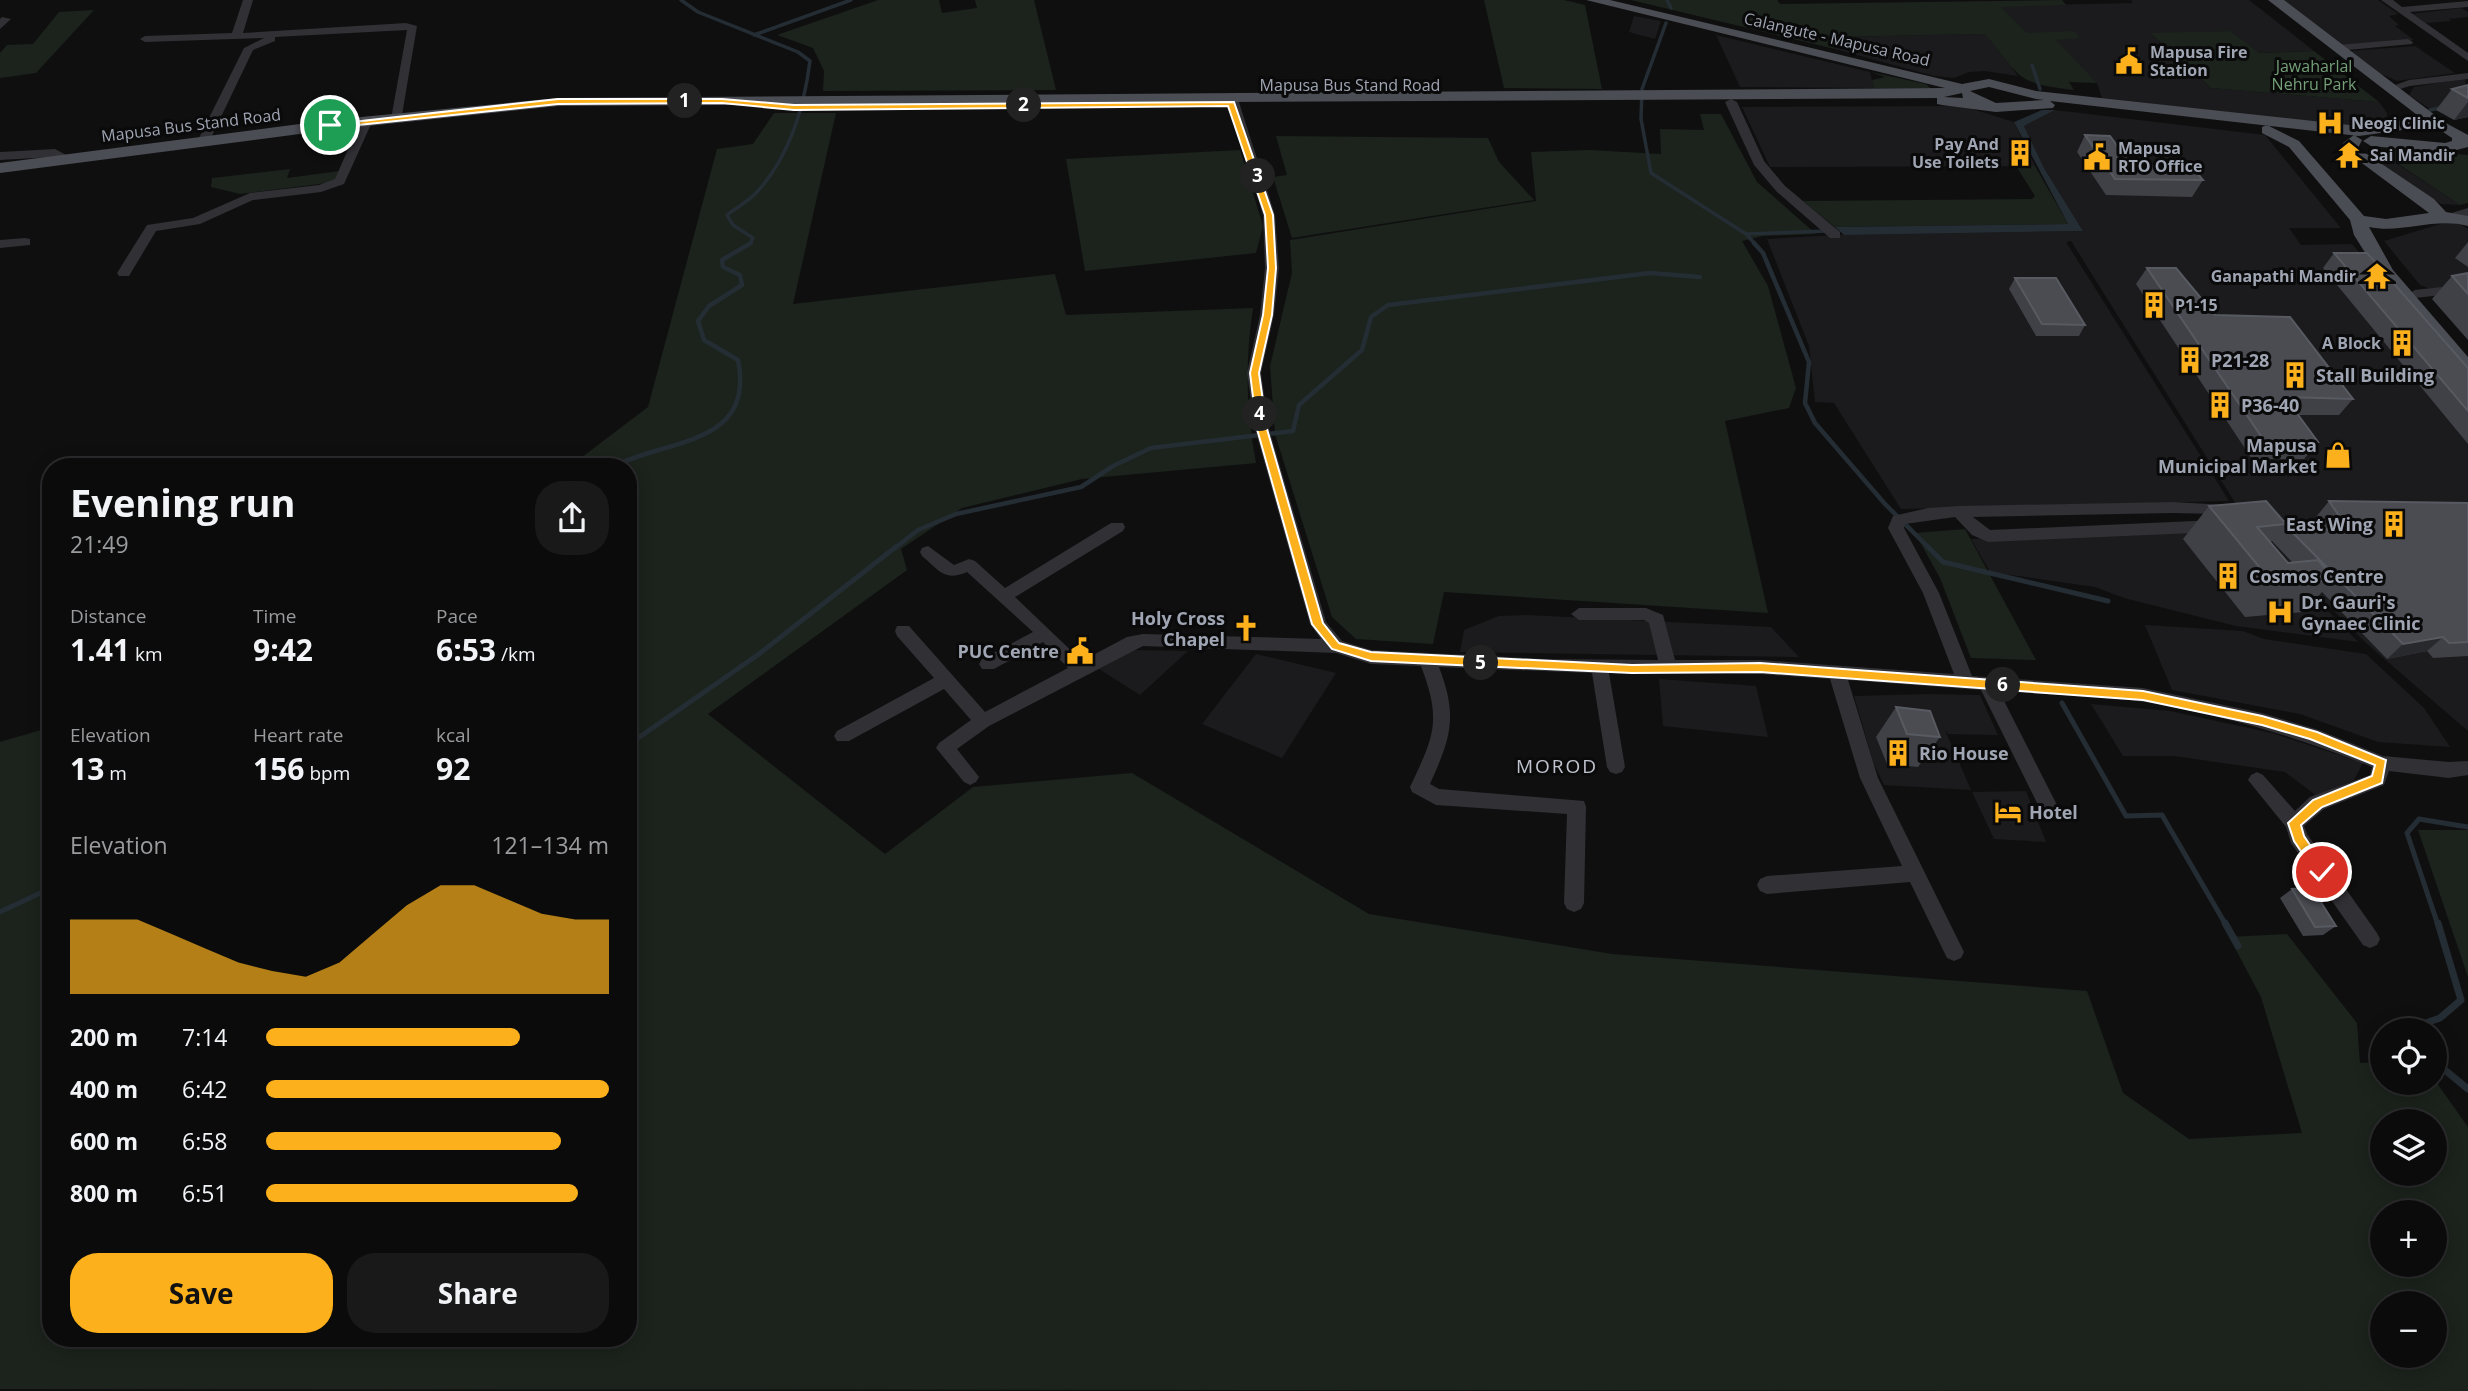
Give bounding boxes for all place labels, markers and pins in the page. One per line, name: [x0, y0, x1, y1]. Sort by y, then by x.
place label: Mapusa Fire Station: [2150, 41, 2248, 81]
public building icon: Mapusa Fire Station: [2114, 46, 2144, 76]
pin: 1: [668, 84, 702, 119]
pin: 2: [1006, 88, 1042, 122]
pin: [300, 95, 360, 155]
hospital icon: Neogi Clinic: [2315, 108, 2345, 138]
place label: Neogi Clinic: [2351, 112, 2445, 134]
place label: Pay And Use Toilets: [1912, 133, 1999, 173]
place label: Mapusa RTO Office: [2118, 137, 2202, 177]
building icon: Pay And Use Toilets: [2005, 138, 2035, 168]
temple icon: Sai Mandir: [2334, 140, 2364, 170]
public building icon: Mapusa RTO Office: [2082, 142, 2112, 172]
place label: Sai Mandir: [2370, 144, 2455, 166]
pin: 3: [1240, 158, 1276, 194]
temple icon: Ganapathi Mandir: [2362, 261, 2392, 291]
place label: Ganapathi Mandir: [2211, 265, 2356, 287]
building icon: P1-15: [2139, 290, 2169, 320]
place label: P1-15: [2175, 294, 2218, 316]
building icon: A Block: [2387, 328, 2417, 358]
place label: A Block: [2322, 332, 2381, 354]
building icon: P21-28: [2175, 345, 2205, 375]
place label: P21-28: [2211, 348, 2269, 372]
building icon: Stall Building: [2280, 360, 2310, 390]
place label: Stall Building: [2316, 363, 2434, 387]
building icon: P36-40: [2205, 390, 2235, 420]
place label: P36-40: [2241, 393, 2299, 417]
pin: 4: [1242, 396, 1278, 432]
place label: Mapusa Municipal Market: [2158, 433, 2317, 478]
shop icon: Mapusa Municipal Market: [2323, 440, 2353, 470]
building icon: East Wing: [2379, 509, 2409, 539]
place label: East Wing: [2286, 512, 2373, 536]
building icon: Cosmos Centre: [2213, 561, 2243, 591]
place label: Cosmos Centre: [2249, 564, 2384, 588]
place label: Dr. Gauri's Gynaec Clinic: [2301, 590, 2421, 635]
hospital icon: Dr. Gauri's Gynaec Clinic: [2265, 597, 2295, 627]
place label: Holy Cross Chapel: [1131, 606, 1225, 651]
church icon: Holy Cross Chapel: [1231, 613, 1261, 643]
public building icon: PUC Centre: [1065, 636, 1095, 666]
place label: PUC Centre: [957, 639, 1059, 663]
pin: 5: [1464, 646, 1498, 680]
pin: 6: [1986, 668, 2021, 702]
building icon: Rio House: [1883, 738, 1913, 768]
place label: Rio House: [1919, 741, 2009, 765]
hotel icon: Hotel: [1993, 797, 2023, 827]
place label: Hotel: [2029, 800, 2078, 824]
pin: [2292, 842, 2352, 902]

